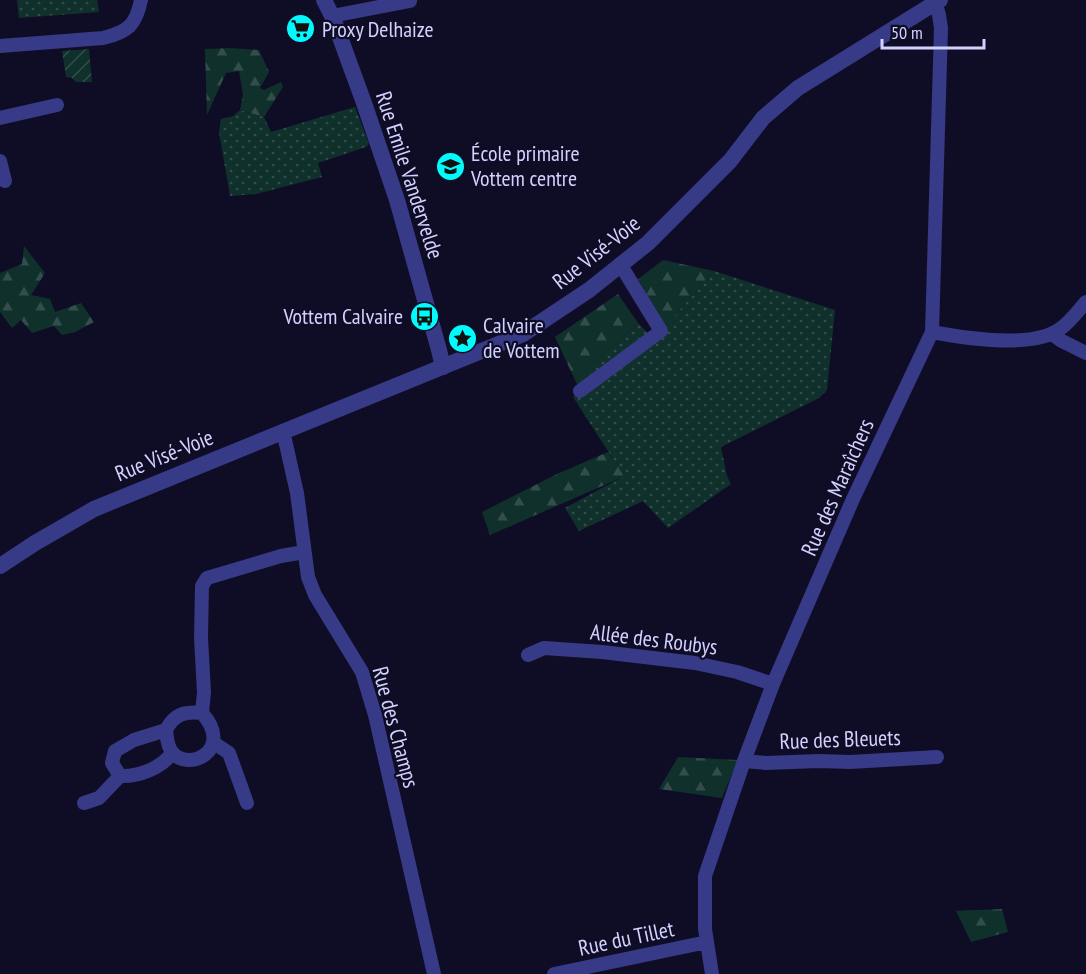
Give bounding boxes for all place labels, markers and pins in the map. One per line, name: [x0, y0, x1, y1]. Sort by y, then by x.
supermarket icon: Proxy Delhaize: [285, 13, 317, 45]
place label: Proxy Delhaize: [322, 15, 434, 43]
place label: École primaire Vottem centre: [470, 139, 580, 192]
school or university icon: École primaire Vottem centre: [434, 150, 466, 182]
bus stop icon: Vottem Calvaire: [408, 300, 440, 332]
place label: Vottem Calvaire: [282, 302, 403, 330]
place label: Calvaire de Vottem: [483, 311, 560, 364]
place icon: Calvaire de Vottem: [446, 322, 478, 354]

